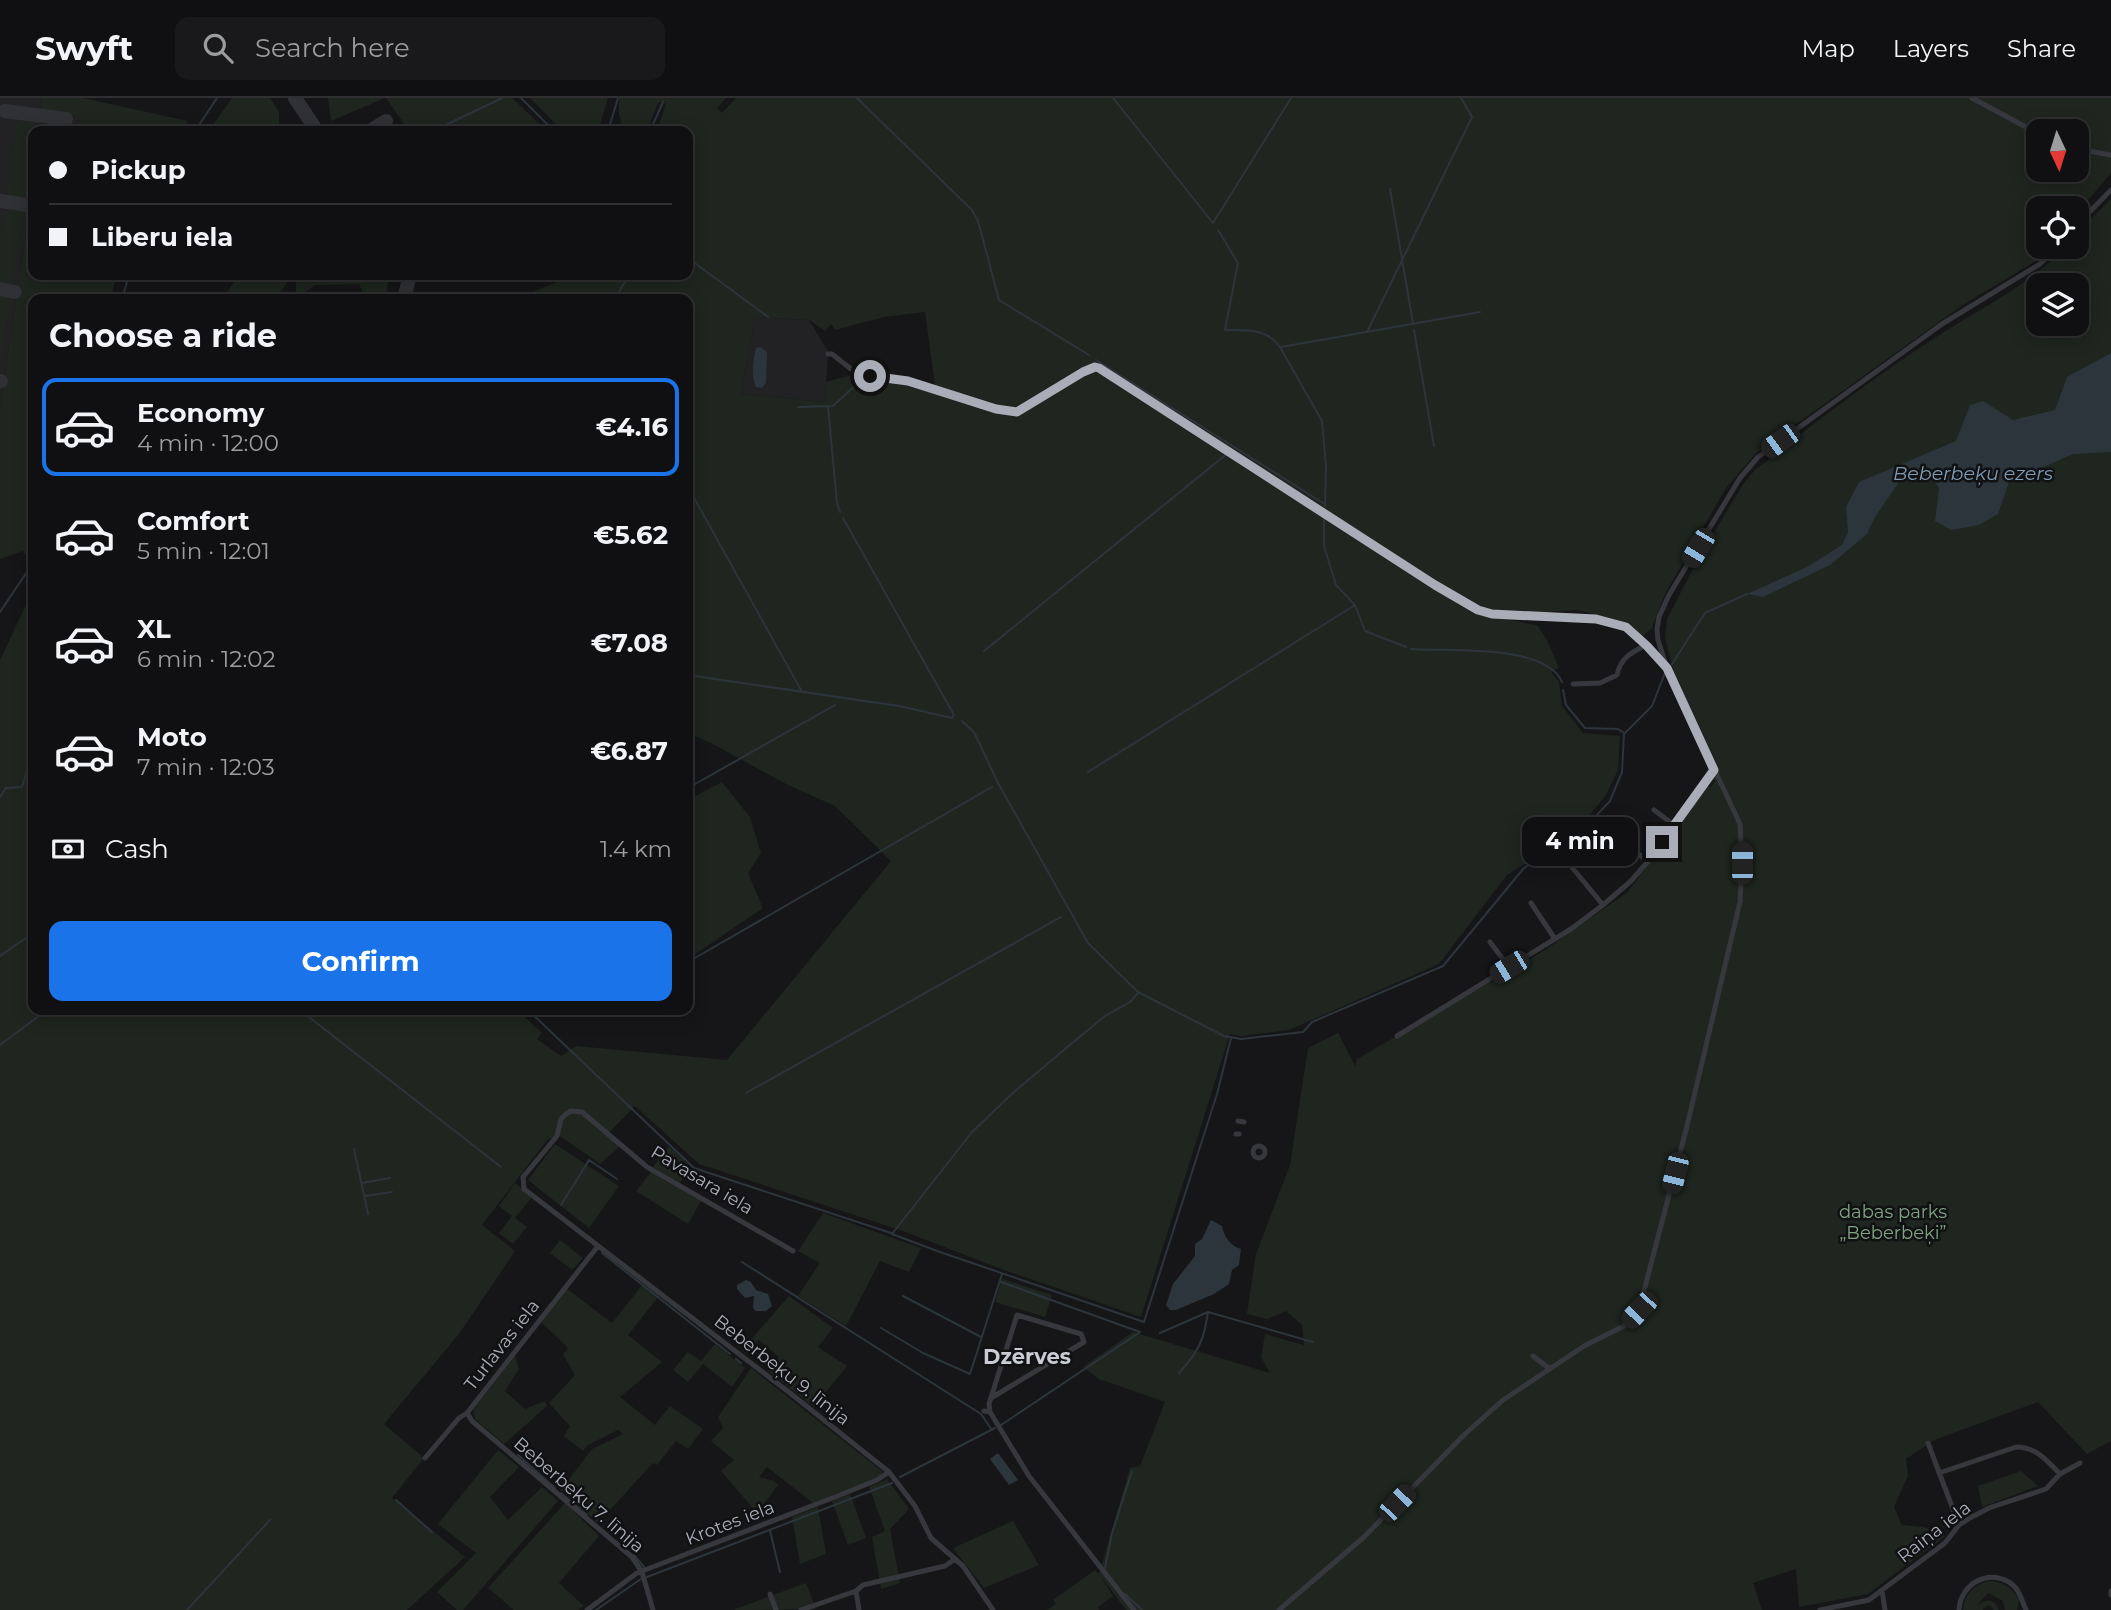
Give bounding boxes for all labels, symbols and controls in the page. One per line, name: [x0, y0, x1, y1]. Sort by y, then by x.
search box: [175, 17, 665, 80]
text: Swyft: [35, 28, 133, 68]
icon: search: [199, 29, 237, 67]
text: Search here: [255, 32, 410, 64]
text: Map: [1801, 34, 1855, 63]
text: Layers: [1893, 34, 1969, 63]
text: Share: [2007, 34, 2076, 63]
north arrow: [2026, 119, 2090, 182]
map controls: [2026, 119, 2089, 336]
text: Pickup: [91, 154, 186, 186]
button: locate: [2026, 196, 2089, 259]
text: Liberu iela: [91, 221, 233, 253]
button: layers: [2026, 273, 2089, 336]
text: Choose a ride: [49, 316, 277, 355]
route start: [854, 360, 886, 392]
icon: car: [53, 396, 116, 459]
text: Economy: [137, 397, 264, 429]
text: €4.16: [596, 411, 668, 443]
car: [1757, 420, 1804, 462]
text: 4 min · 12:00: [137, 429, 279, 457]
water label: Beberbeķu ezers: [1893, 462, 2053, 486]
icon: car: [53, 504, 116, 567]
text: Comfort: [137, 505, 249, 537]
text: €5.62: [593, 519, 668, 551]
car: [1679, 525, 1718, 571]
text: 5 min · 12:01: [137, 537, 270, 565]
icon: car: [53, 612, 116, 675]
text: XL: [137, 613, 171, 645]
text: €7.08: [591, 627, 668, 659]
text: 6 min · 12:02: [137, 645, 276, 673]
icon: car: [53, 720, 116, 783]
text: Moto: [137, 721, 207, 753]
text: €6.87: [590, 735, 668, 767]
text: 7 min · 12:03: [137, 753, 275, 781]
callout: 4 min: [1522, 818, 1638, 866]
route end: [1646, 826, 1678, 858]
text: 4 min: [1545, 827, 1615, 855]
icon: cash: [49, 830, 87, 868]
text: Cash: [105, 833, 169, 865]
text: 1.4 km: [600, 835, 672, 863]
car: [1732, 842, 1753, 884]
button: Confirm: [49, 921, 672, 1001]
car: [1486, 947, 1533, 987]
street label: Pavasara iela: [647, 1141, 757, 1219]
car: [1660, 1150, 1691, 1196]
park label: dabas parks „Beberbeķi”: [1839, 1201, 1947, 1245]
car: [1617, 1287, 1662, 1333]
street label: Turlavas iela: [460, 1295, 544, 1395]
street label: Beberbeķu 9. līnija: [709, 1310, 854, 1431]
district label: Dzērves: [983, 1344, 1071, 1369]
street label: Beberbeķu 7. līnija: [509, 1432, 649, 1558]
car: [1375, 1481, 1420, 1525]
street label: Krotes iela: [682, 1496, 778, 1550]
street label: Raiņa iela: [1893, 1497, 1976, 1568]

